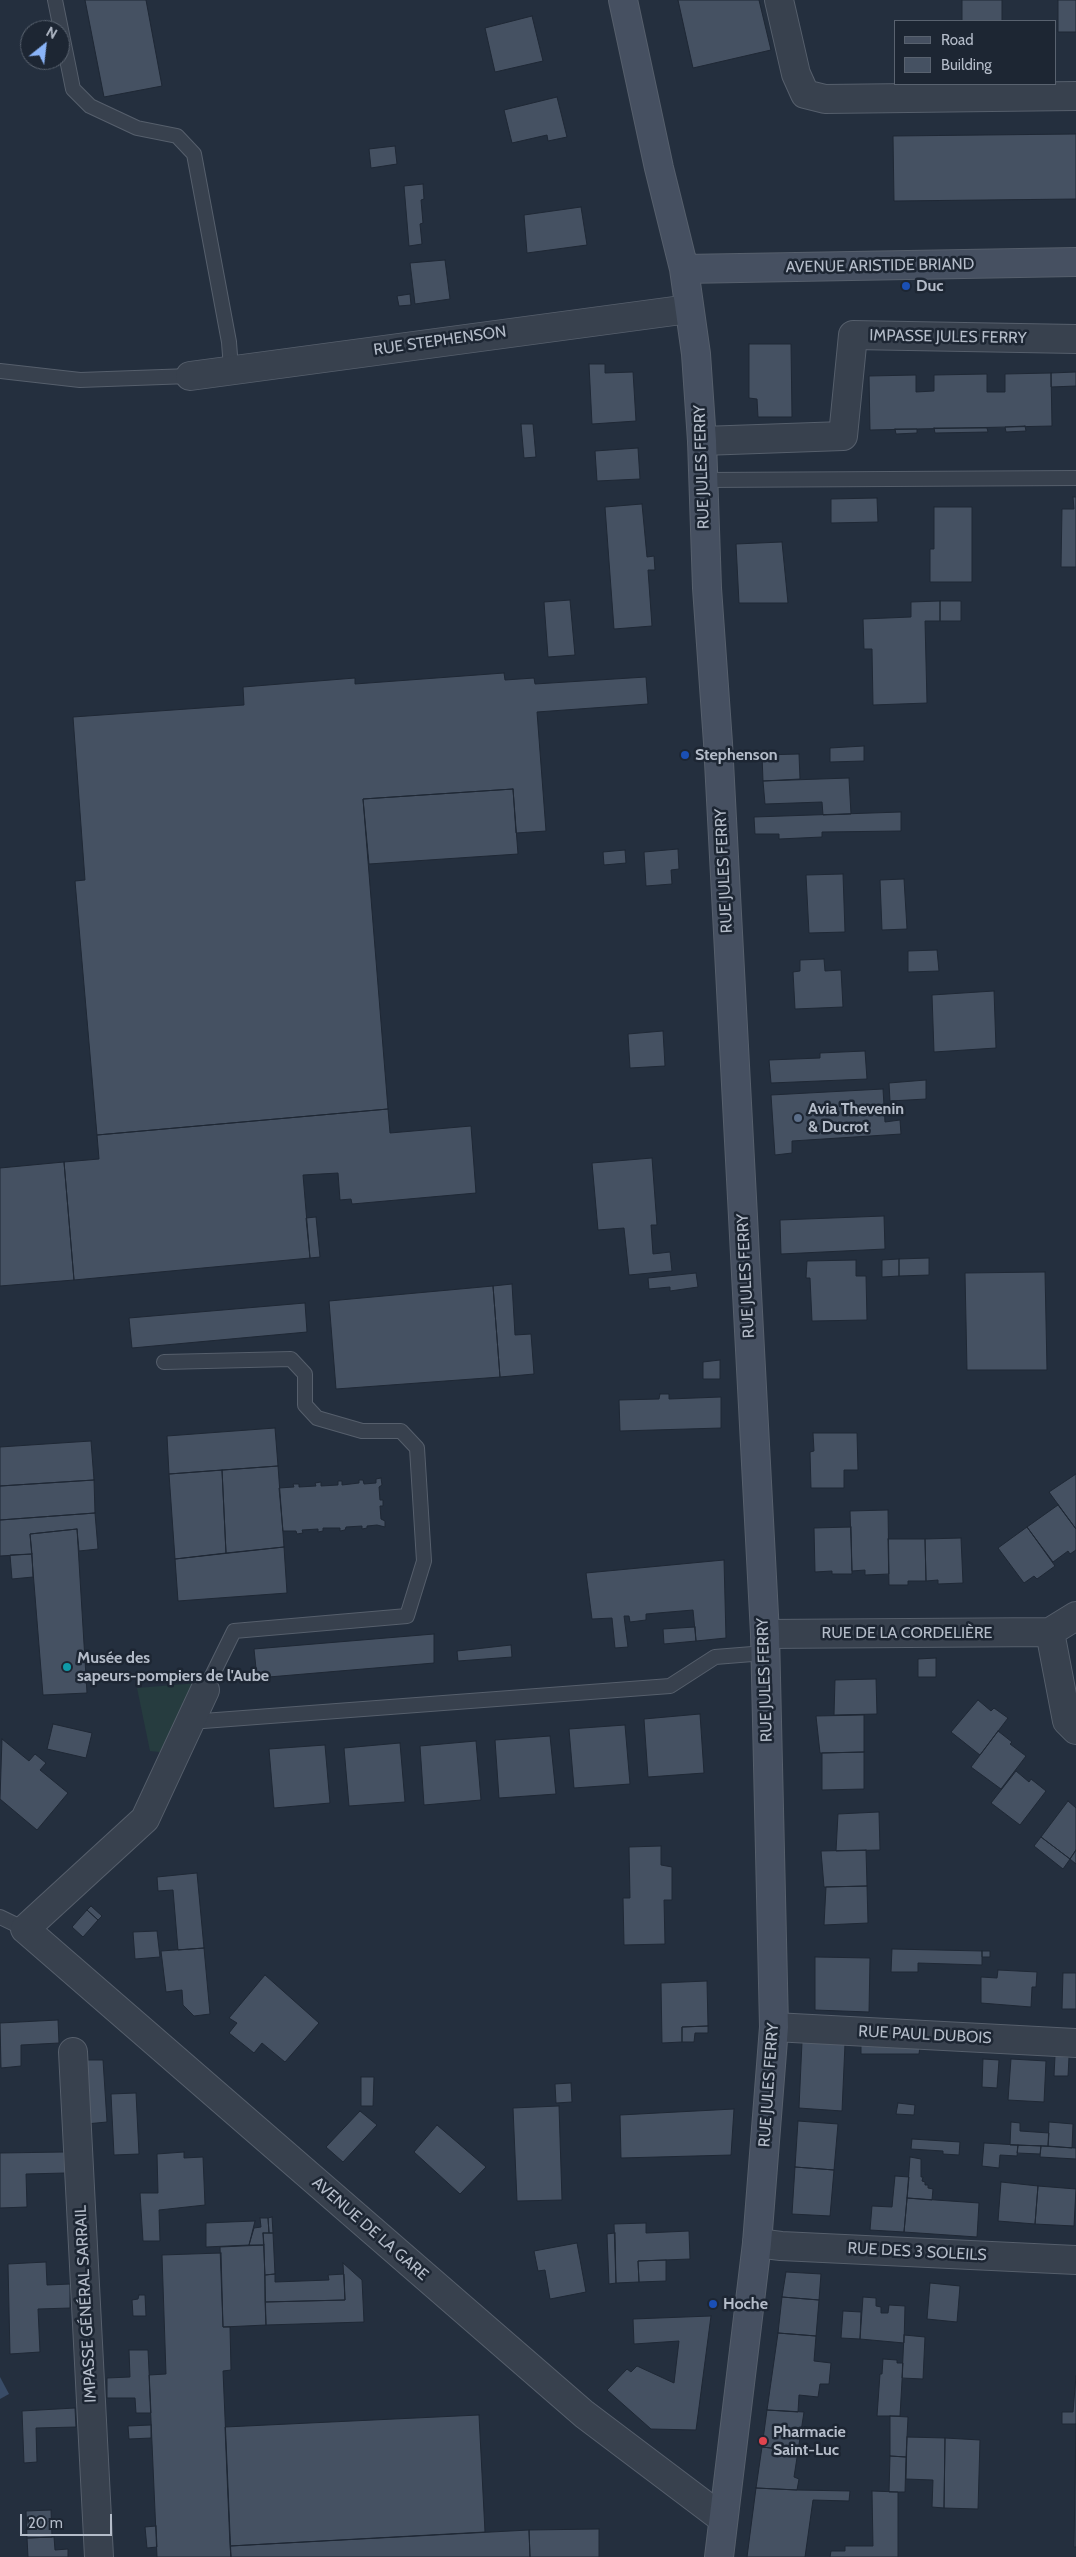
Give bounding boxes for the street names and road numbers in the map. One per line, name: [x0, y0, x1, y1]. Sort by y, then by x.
street label: AVENUE ARISTIDE BRIAND: [786, 255, 974, 277]
street label: RUE STEPHENSON: [372, 322, 508, 360]
street label: IMPASSE JULES FERRY: [869, 326, 1027, 348]
street label: RUE JULES FERRY: [690, 404, 714, 530]
street label: RUE JULES FERRY: [711, 808, 737, 934]
street label: RUE JULES FERRY: [733, 1213, 759, 1339]
street label: RUE JULES FERRY: [753, 1617, 777, 1743]
street label: RUE DE LA CORDELIÈRE: [822, 1623, 992, 1643]
street label: RUE JULES FERRY: [755, 2022, 783, 2148]
street label: RUE PAUL DUBOIS: [858, 2022, 992, 2048]
street label: AVENUE DE LA GARE: [308, 2173, 432, 2285]
street label: IMPASSE GÉNÉRAL SARRAIL: [71, 2205, 101, 2403]
street label: RUE DES 3 SOLEILS: [847, 2239, 987, 2265]

